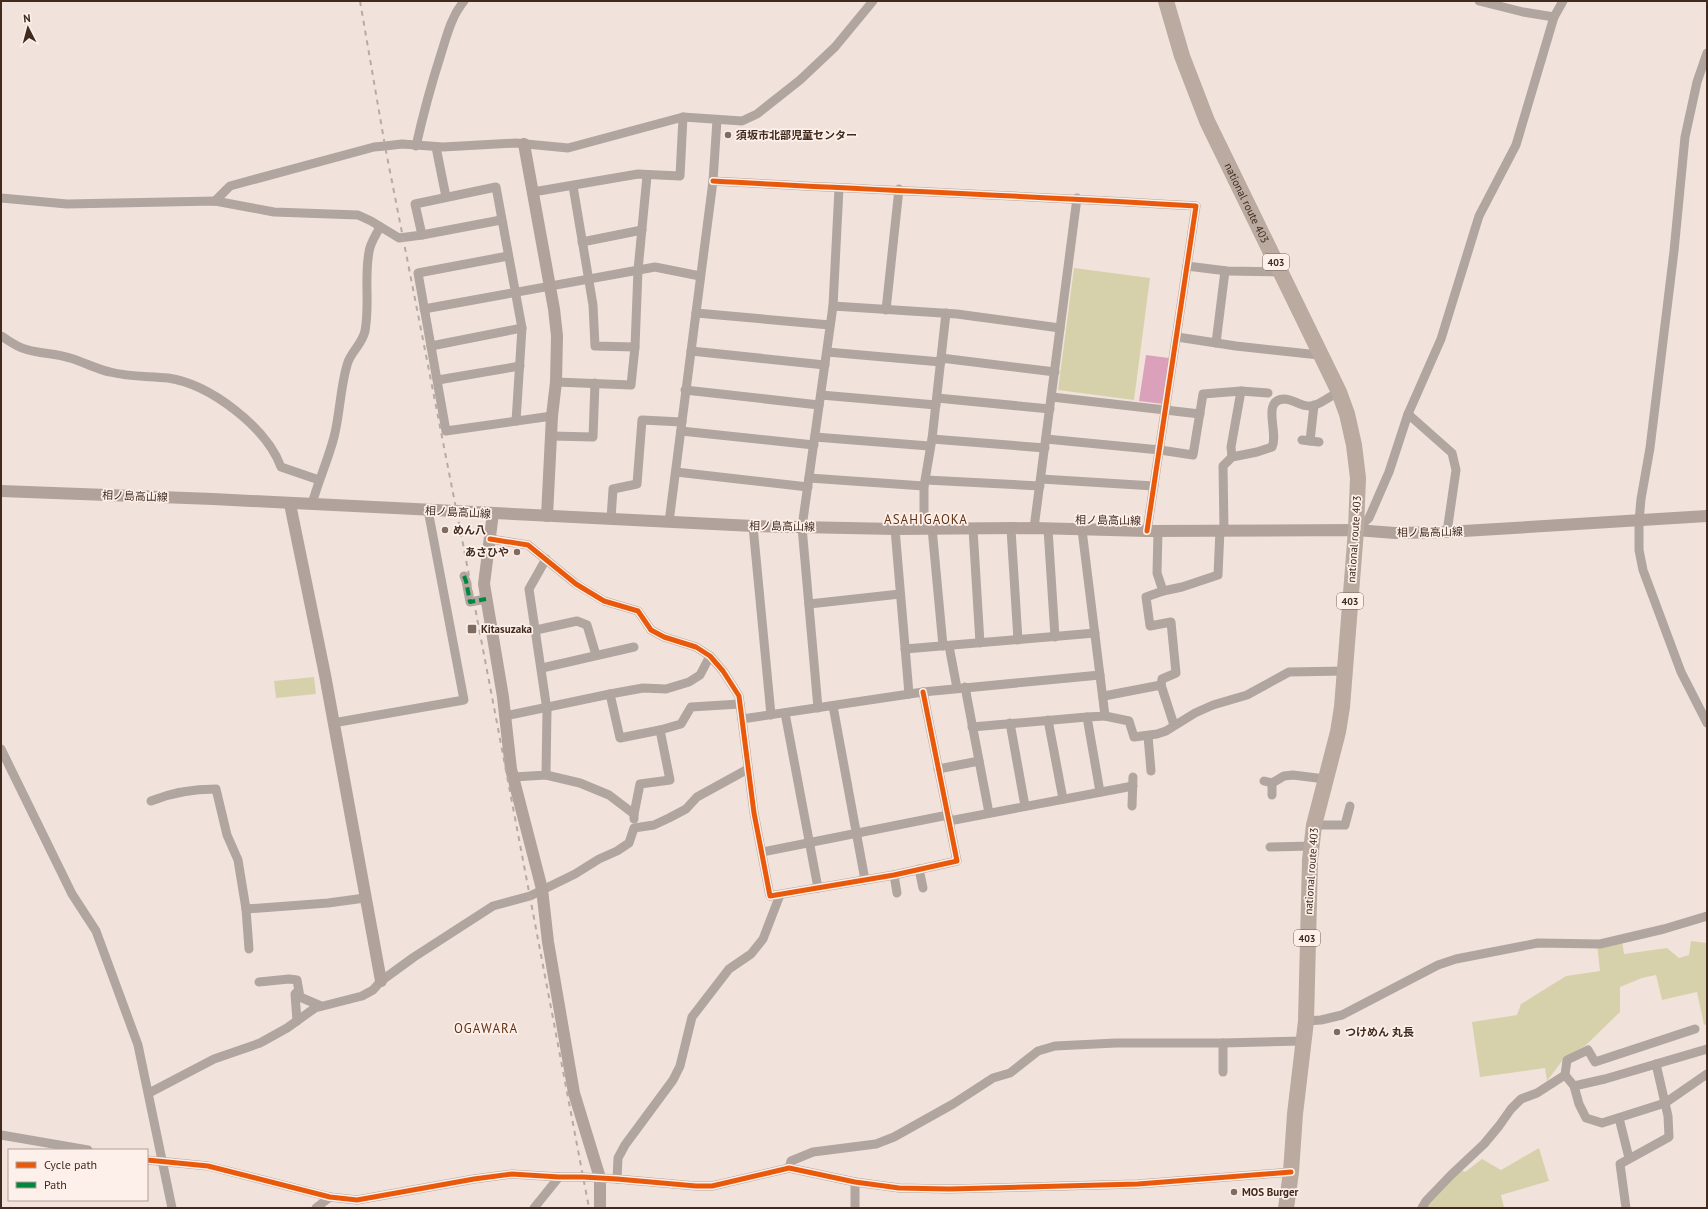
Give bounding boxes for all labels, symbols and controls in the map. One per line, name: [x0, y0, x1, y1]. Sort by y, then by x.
north arrow: [8, 8, 48, 48]
text: N: [23, 11, 31, 25]
place label: 須坂市北部児童センター: [736, 128, 857, 142]
marker: 須坂市北部児童センター: [723, 130, 733, 140]
street label: national route 403: [1221, 160, 1272, 245]
road number: 403: [1263, 254, 1289, 270]
street label: 相ノ島高山線: [102, 488, 168, 504]
street label: national route 403: [1344, 495, 1364, 583]
street label: 相ノ島高山線: [425, 503, 491, 521]
district label: ASAHIGAOKA: [884, 511, 968, 528]
street label: 相ノ島高山線: [1075, 512, 1141, 528]
street label: 相ノ島高山線: [749, 518, 815, 534]
place label: めん八: [453, 523, 486, 537]
street label: 相ノ島高山線: [1397, 524, 1463, 540]
marker: めん八: [440, 525, 450, 535]
place label: あさひや: [465, 545, 509, 559]
marker: あさひや: [512, 547, 522, 557]
road number: 403: [1337, 593, 1363, 609]
place label: Kitasuzaka: [481, 622, 532, 636]
marker: Kitasuzaka: [466, 623, 478, 635]
street label: national route 403: [1301, 827, 1321, 915]
road number: 403: [1294, 930, 1320, 946]
district label: OGAWARA: [454, 1020, 518, 1037]
place label: つけめん 丸長: [1345, 1025, 1414, 1039]
marker: つけめん 丸長: [1332, 1027, 1342, 1037]
legend: [8, 1149, 148, 1201]
text: Cycle path: [44, 1157, 97, 1172]
text: Path: [44, 1177, 67, 1192]
place label: MOS Burger: [1242, 1185, 1299, 1199]
marker: MOS Burger: [1229, 1187, 1239, 1197]

